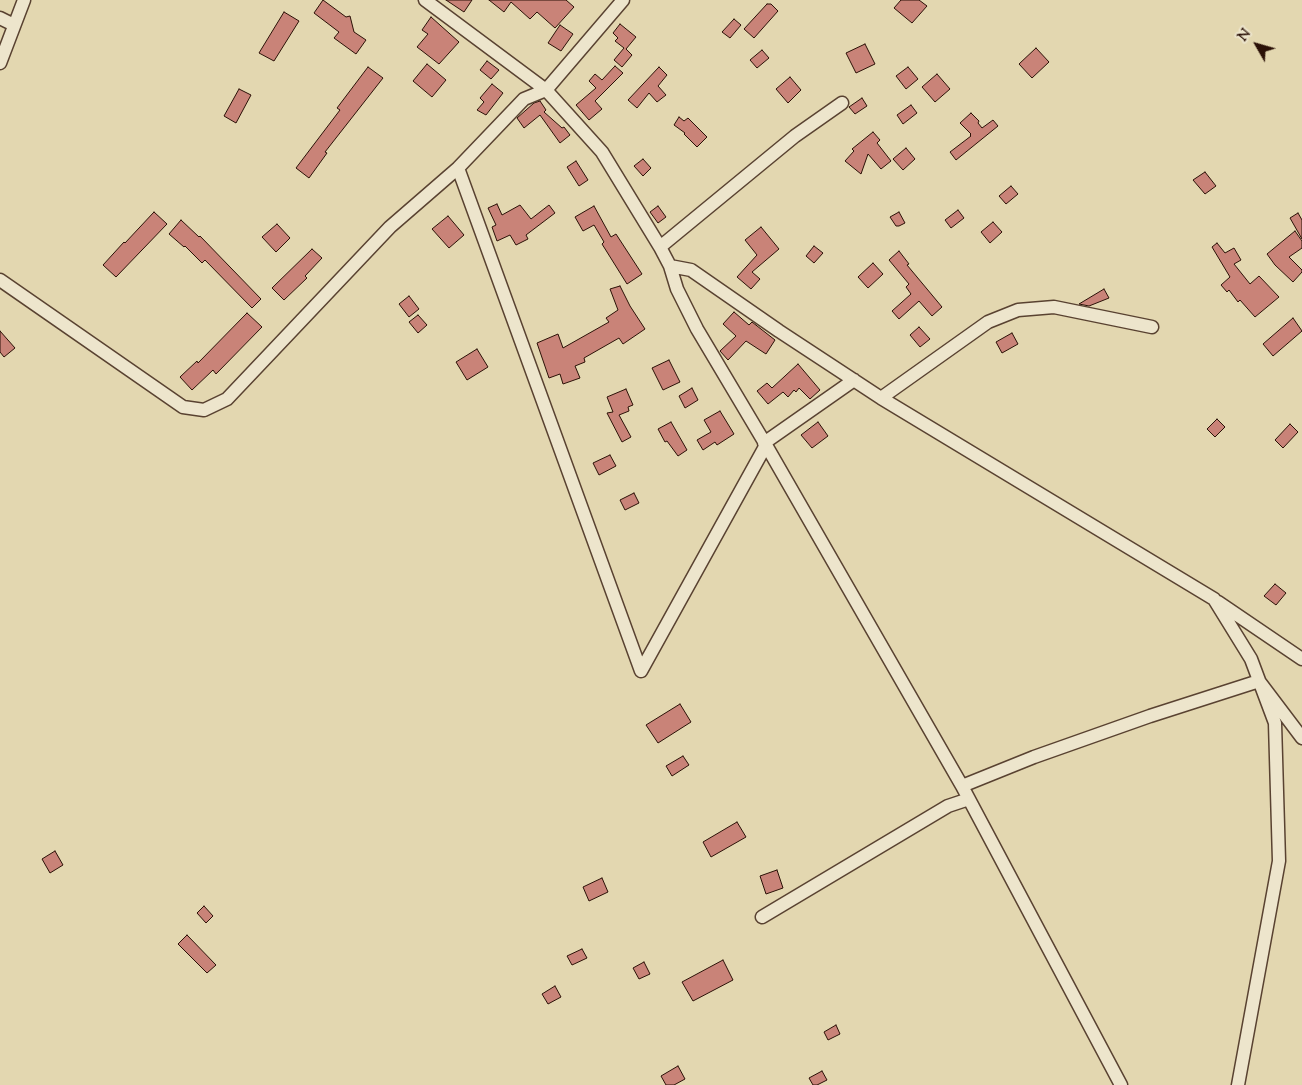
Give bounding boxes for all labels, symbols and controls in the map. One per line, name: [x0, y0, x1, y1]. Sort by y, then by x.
north arrow: [1232, 20, 1282, 70]
text: N: [1234, 25, 1257, 46]

